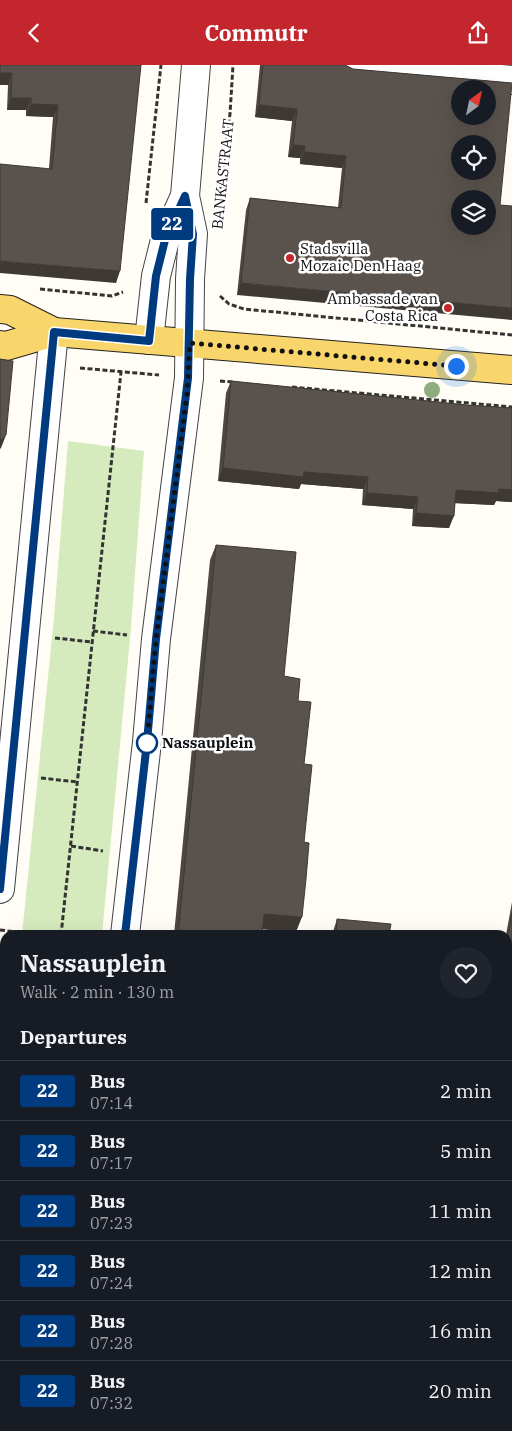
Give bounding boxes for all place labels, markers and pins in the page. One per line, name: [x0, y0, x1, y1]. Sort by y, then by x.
place label: Stadsvilla Mozaic Den Haag: [300, 239, 421, 275]
marker: Stadsvilla Mozaic Den Haag: [284, 252, 296, 264]
place label: Ambassade van Costa Rica: [327, 289, 438, 325]
marker: Ambassade van Costa Rica: [442, 302, 454, 314]
marker: Nassauplein: [136, 732, 158, 754]
place label: Nassauplein: [162, 733, 254, 752]

